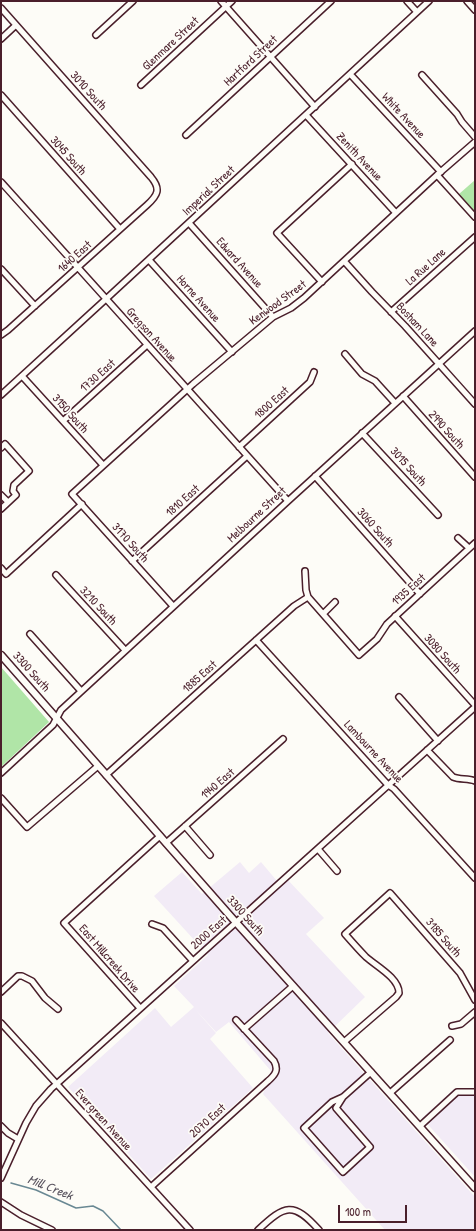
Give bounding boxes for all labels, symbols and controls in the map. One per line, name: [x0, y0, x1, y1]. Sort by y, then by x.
street label: Glenmare Street: [140, 14, 202, 74]
street label: Hartford Street: [221, 32, 281, 90]
street label: 3010 South: [67, 69, 109, 113]
street label: White Avenue: [378, 90, 428, 142]
street label: Zenith Avenue: [333, 130, 385, 184]
street label: 3045 South: [47, 134, 89, 178]
street label: Imperial Street: [180, 163, 238, 219]
street label: Edward Avenue: [213, 235, 265, 291]
street label: 1640 East: [55, 238, 95, 276]
street label: La Rue Lane: [403, 245, 449, 289]
street label: Horne Avenue: [173, 272, 223, 326]
street label: Kenwood Street: [247, 277, 309, 329]
street label: Bosham Lane: [393, 300, 441, 350]
street label: Gregson Avenue: [123, 305, 179, 365]
street label: 1730 East: [77, 356, 119, 396]
street label: 1800 East: [252, 384, 292, 422]
street label: 3150 South: [49, 392, 91, 436]
street label: 2990 South: [425, 408, 467, 452]
street label: 3015 South: [387, 445, 429, 489]
street label: 1810 East: [163, 482, 203, 520]
street label: Melbourne Street: [225, 484, 289, 546]
street label: 3060 South: [354, 505, 396, 551]
street label: 3170 South: [109, 520, 151, 566]
street label: 1935 East: [389, 571, 429, 609]
street label: 3210 South: [76, 584, 120, 628]
street label: 3080 South: [420, 631, 464, 677]
street label: 3300 South: [9, 649, 53, 695]
street label: 1885 East: [180, 658, 220, 696]
street label: Lambourne Avenue: [340, 718, 406, 786]
street label: 1940 East: [198, 765, 238, 803]
street label: 3300 South: [223, 893, 267, 939]
street label: 2000 East: [188, 913, 230, 953]
street label: 3185 South: [422, 916, 464, 960]
street label: East Millcreek Drive: [75, 922, 143, 996]
street label: Evergreen Avenue: [72, 1086, 134, 1154]
street label: 2070 East: [187, 1101, 229, 1141]
water label: Mill Creek: [25, 1172, 75, 1204]
scale bar: [340, 1197, 409, 1223]
text: 100 m: [345, 1203, 371, 1220]

